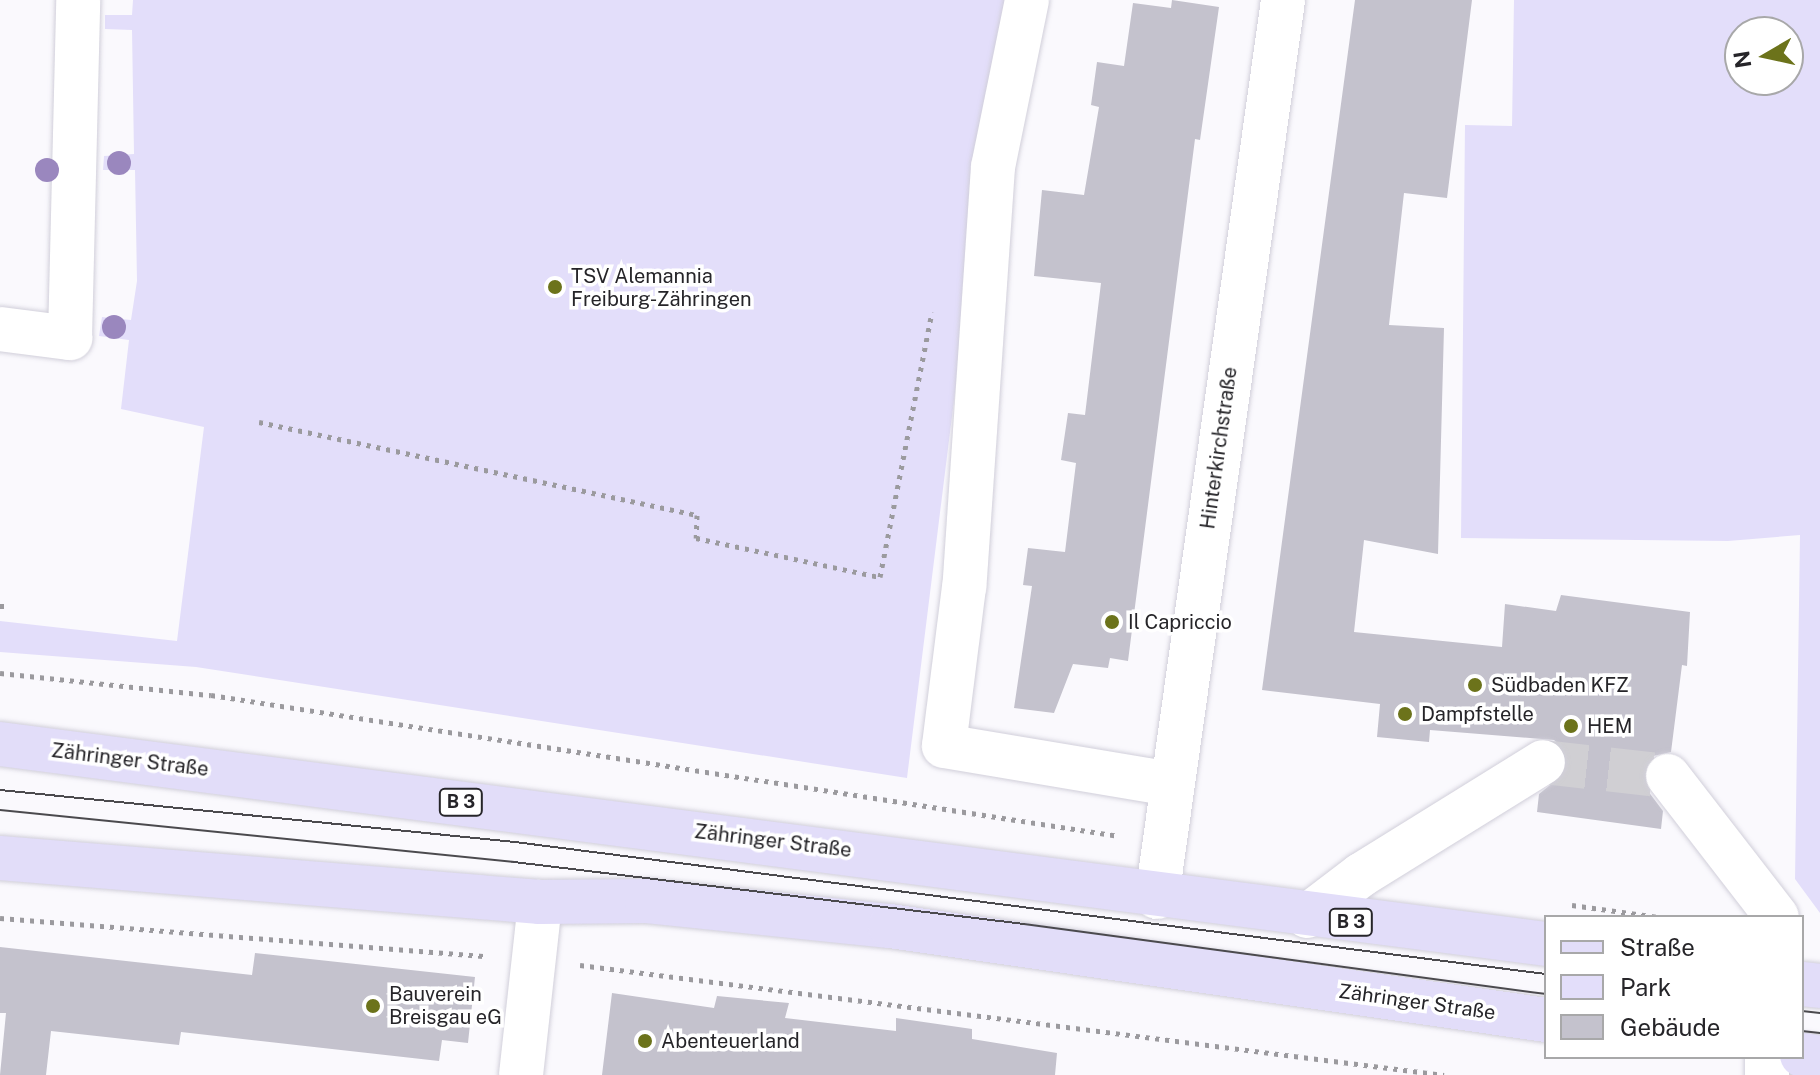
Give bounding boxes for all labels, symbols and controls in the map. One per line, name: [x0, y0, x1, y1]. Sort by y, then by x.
north arrow: [1724, 16, 1804, 96]
text: N: [1728, 49, 1756, 70]
place label: TSV Alemannia Freiburg-Zähringen: [571, 264, 752, 311]
marker: TSV Alemannia Freiburg-Zähringen: [546, 278, 564, 296]
street label: Hinterkirchstraße: [1196, 365, 1242, 531]
place label: Il Capriccio: [1128, 610, 1232, 634]
marker: Il Capriccio: [1103, 613, 1121, 631]
place label: Südbaden KFZ: [1491, 673, 1629, 697]
marker: Südbaden KFZ: [1466, 676, 1484, 694]
place label: Dampfstelle: [1421, 702, 1534, 726]
marker: Dampfstelle: [1396, 705, 1414, 723]
place label: HEM: [1587, 714, 1633, 738]
marker: HEM: [1562, 717, 1580, 735]
street label: Zähringer Straße: [50, 738, 210, 782]
road number: B 3: [437, 788, 485, 816]
street label: Zähringer Straße: [693, 819, 853, 863]
road number: B 3: [1327, 908, 1375, 936]
legend: [1544, 915, 1804, 1059]
text: Straße: [1620, 933, 1695, 961]
text: Park: [1620, 973, 1671, 1001]
street label: Zähringer Straße: [1337, 979, 1497, 1025]
place label: Bauverein Breisgau eG: [389, 982, 502, 1029]
marker: Bauverein Breisgau eG: [364, 997, 382, 1015]
text: Gebäude: [1620, 1013, 1720, 1041]
place label: Abenteuerland: [661, 1029, 800, 1053]
marker: Abenteuerland: [636, 1032, 654, 1050]

